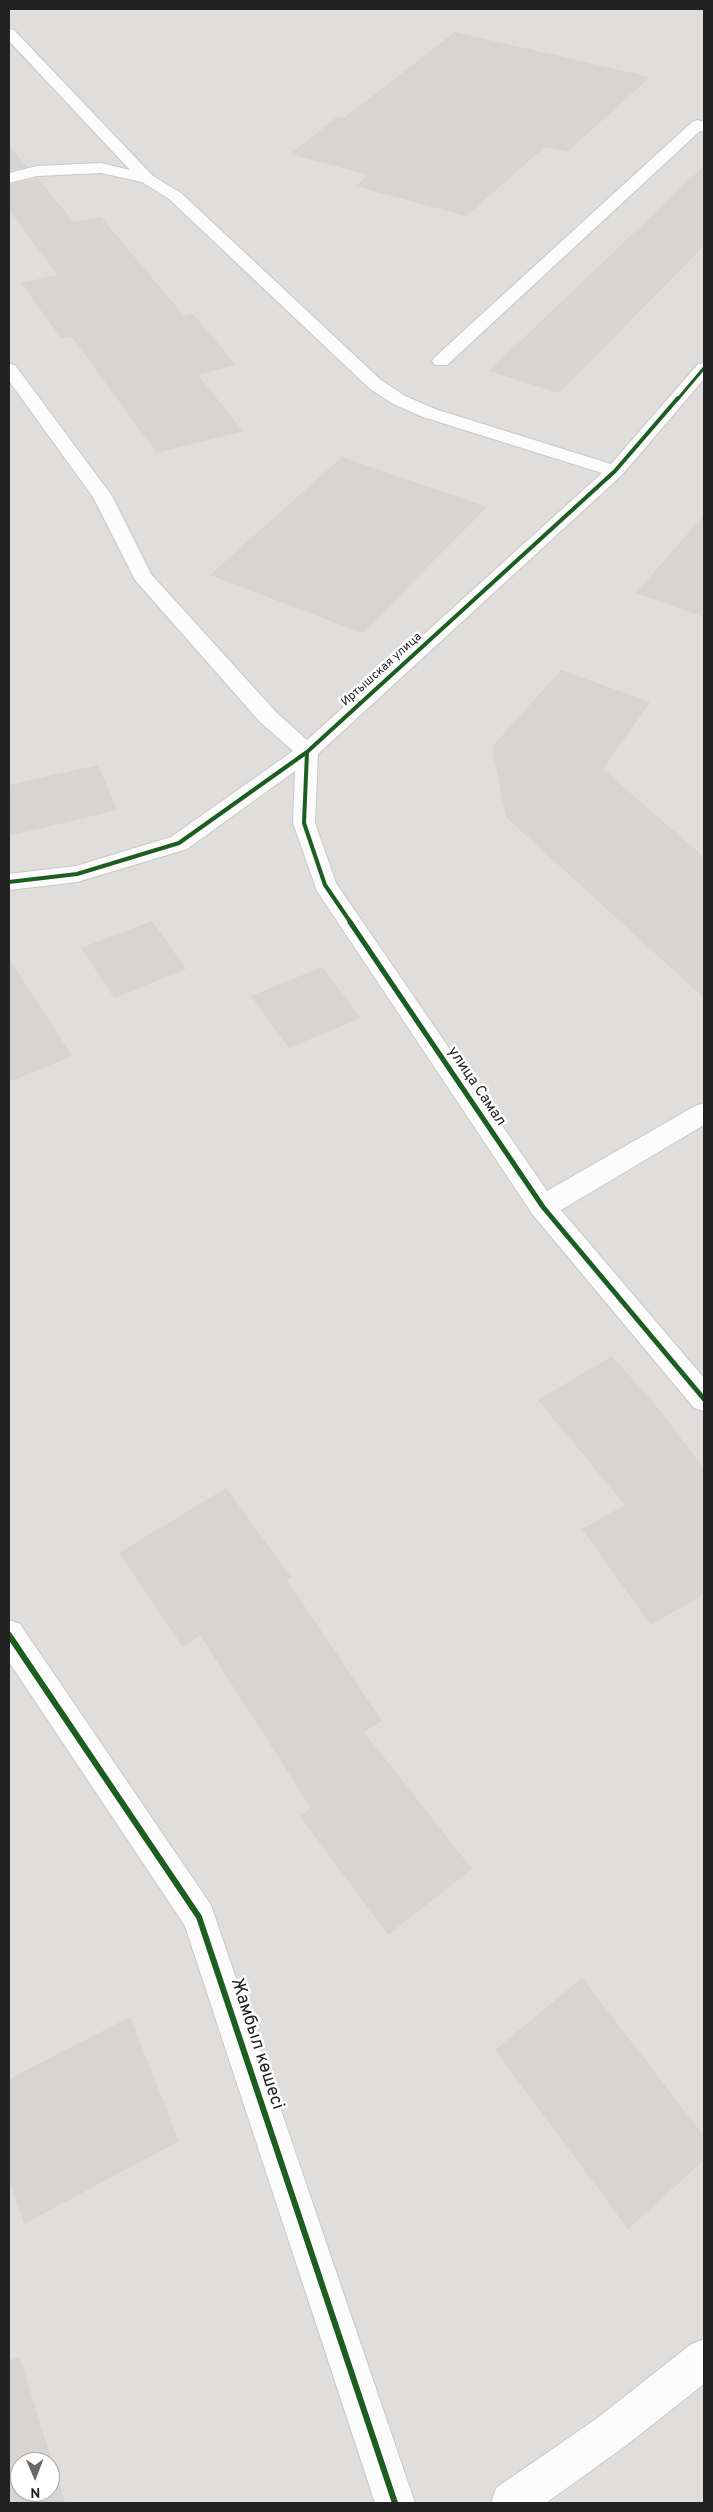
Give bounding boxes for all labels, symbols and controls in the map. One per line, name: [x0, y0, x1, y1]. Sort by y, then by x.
street label: Иртышская улица: [339, 630, 425, 710]
street label: улица Самал: [443, 1044, 509, 1130]
street label: Жамбыл көшесі: [225, 1975, 287, 2113]
north arrow: [10, 2452, 60, 2502]
text: N: [30, 2483, 40, 2500]

